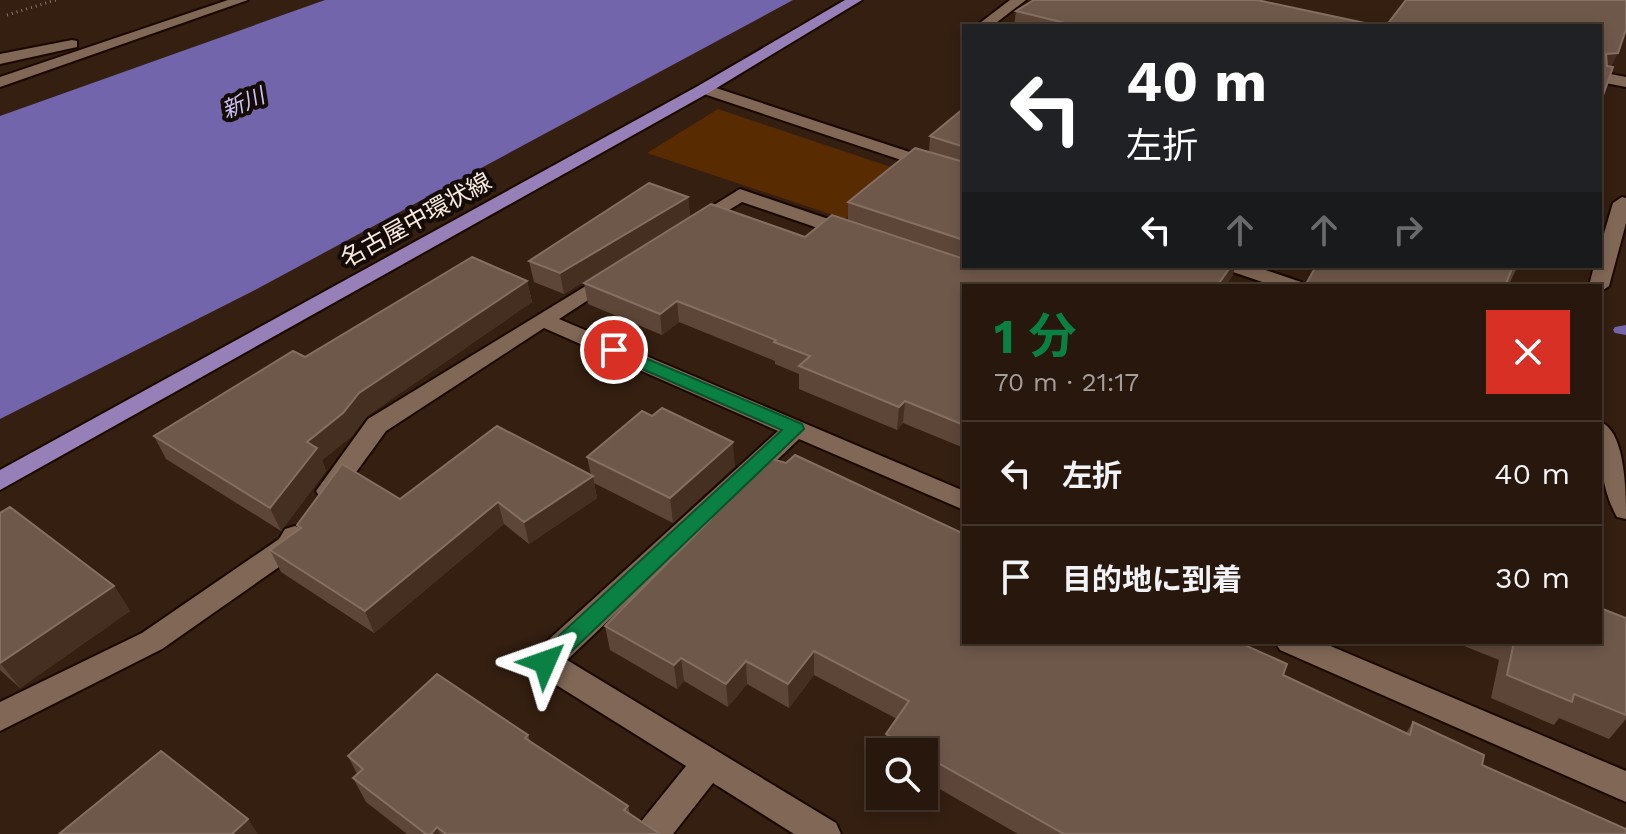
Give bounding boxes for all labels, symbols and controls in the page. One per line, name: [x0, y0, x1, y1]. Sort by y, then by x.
text: 40 m: [1126, 49, 1267, 115]
icon: left: [994, 56, 1098, 160]
water label: 新川: [218, 82, 270, 123]
text: 左折: [1126, 125, 1198, 167]
street label: 名古屋中環状線: [336, 167, 496, 273]
icon: left: [1134, 208, 1178, 252]
icon: ahead: [1218, 208, 1262, 252]
icon: ahead: [1302, 208, 1346, 252]
icon: right: [1386, 208, 1430, 252]
text: 1 分: [994, 308, 1076, 365]
button: close: [1486, 310, 1570, 394]
pin: [580, 316, 648, 384]
icon: arrive: [592, 328, 636, 372]
text: 70 m · 21:17: [994, 367, 1139, 397]
icon: left: [994, 451, 1038, 495]
text: 40 m: [1494, 456, 1570, 491]
text: 左折: [1062, 458, 1122, 493]
icon: arrive: [994, 555, 1038, 599]
text: 30 m: [1495, 560, 1570, 595]
text: 目的地に到着: [1062, 562, 1242, 597]
position arrow: [503, 620, 587, 704]
map controls: [866, 738, 938, 810]
button: search: [866, 738, 938, 810]

